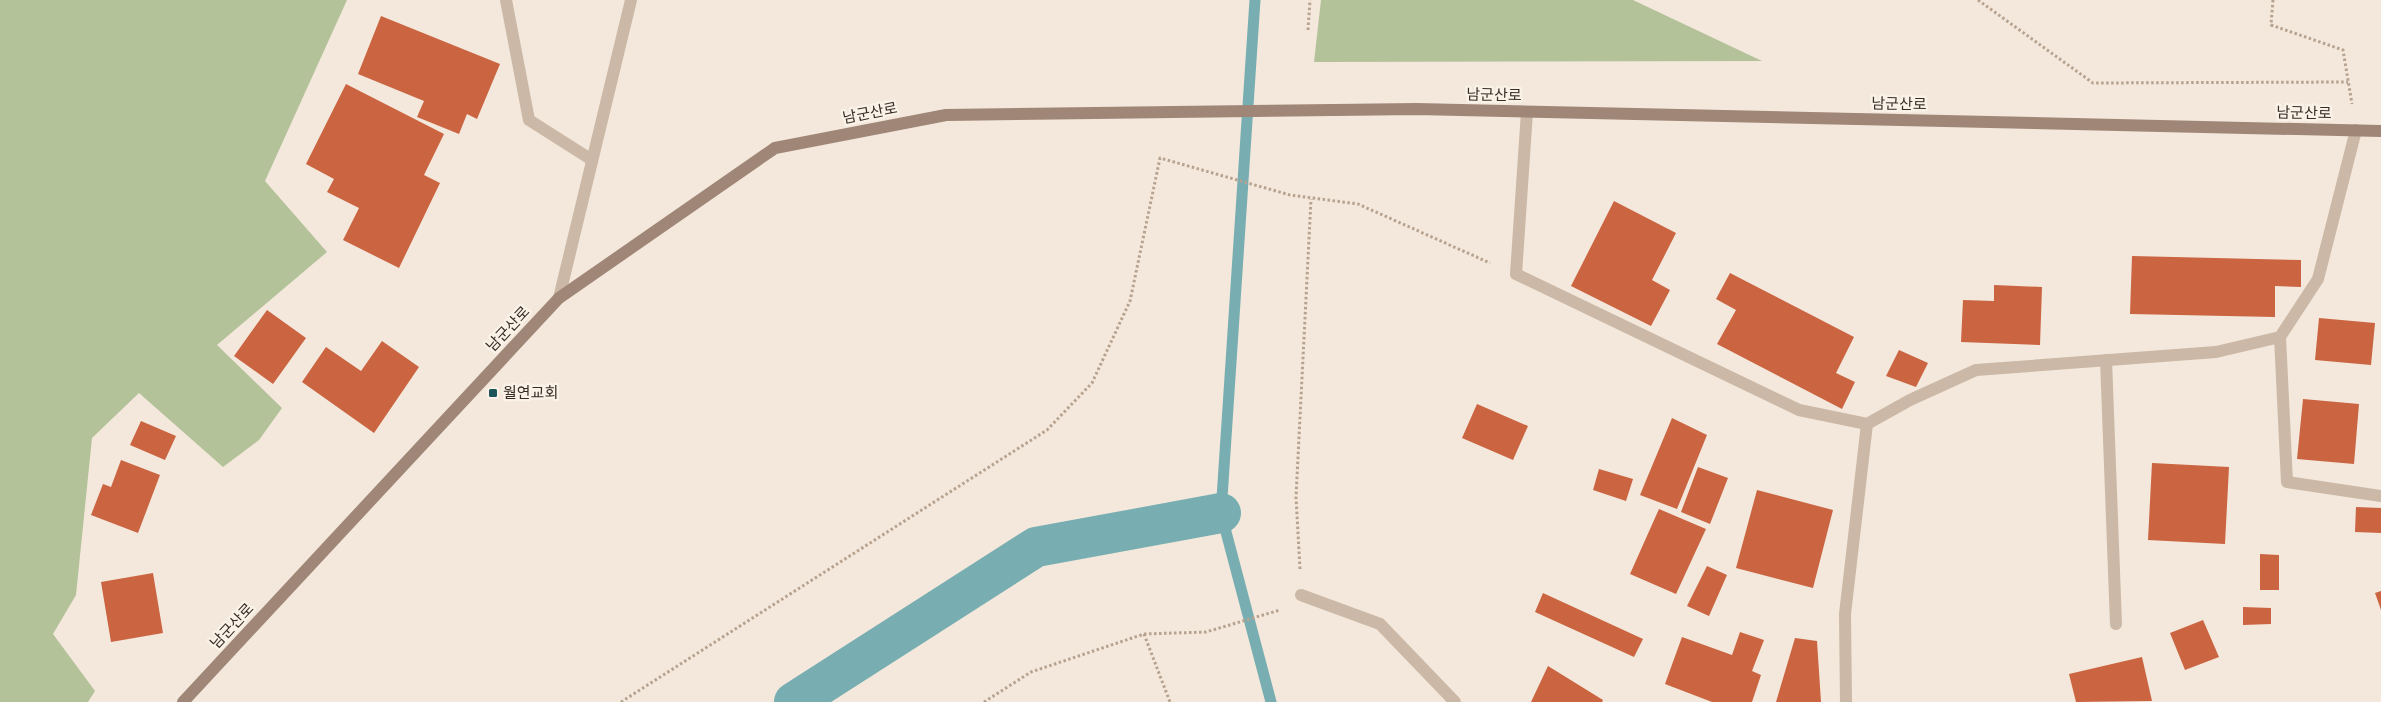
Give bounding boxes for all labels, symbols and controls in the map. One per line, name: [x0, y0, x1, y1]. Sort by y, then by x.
street label: 남군산로: [1466, 86, 1522, 104]
street label: 남군산로: [1871, 95, 1927, 113]
street label: 남군산로: [841, 99, 899, 127]
street label: 남군산로: [2276, 104, 2332, 122]
street label: 남군산로: [483, 303, 533, 355]
place label: 월연교회: [503, 384, 558, 402]
marker: 월연교회: [487, 387, 499, 399]
street label: 남군산로: [207, 600, 257, 652]

